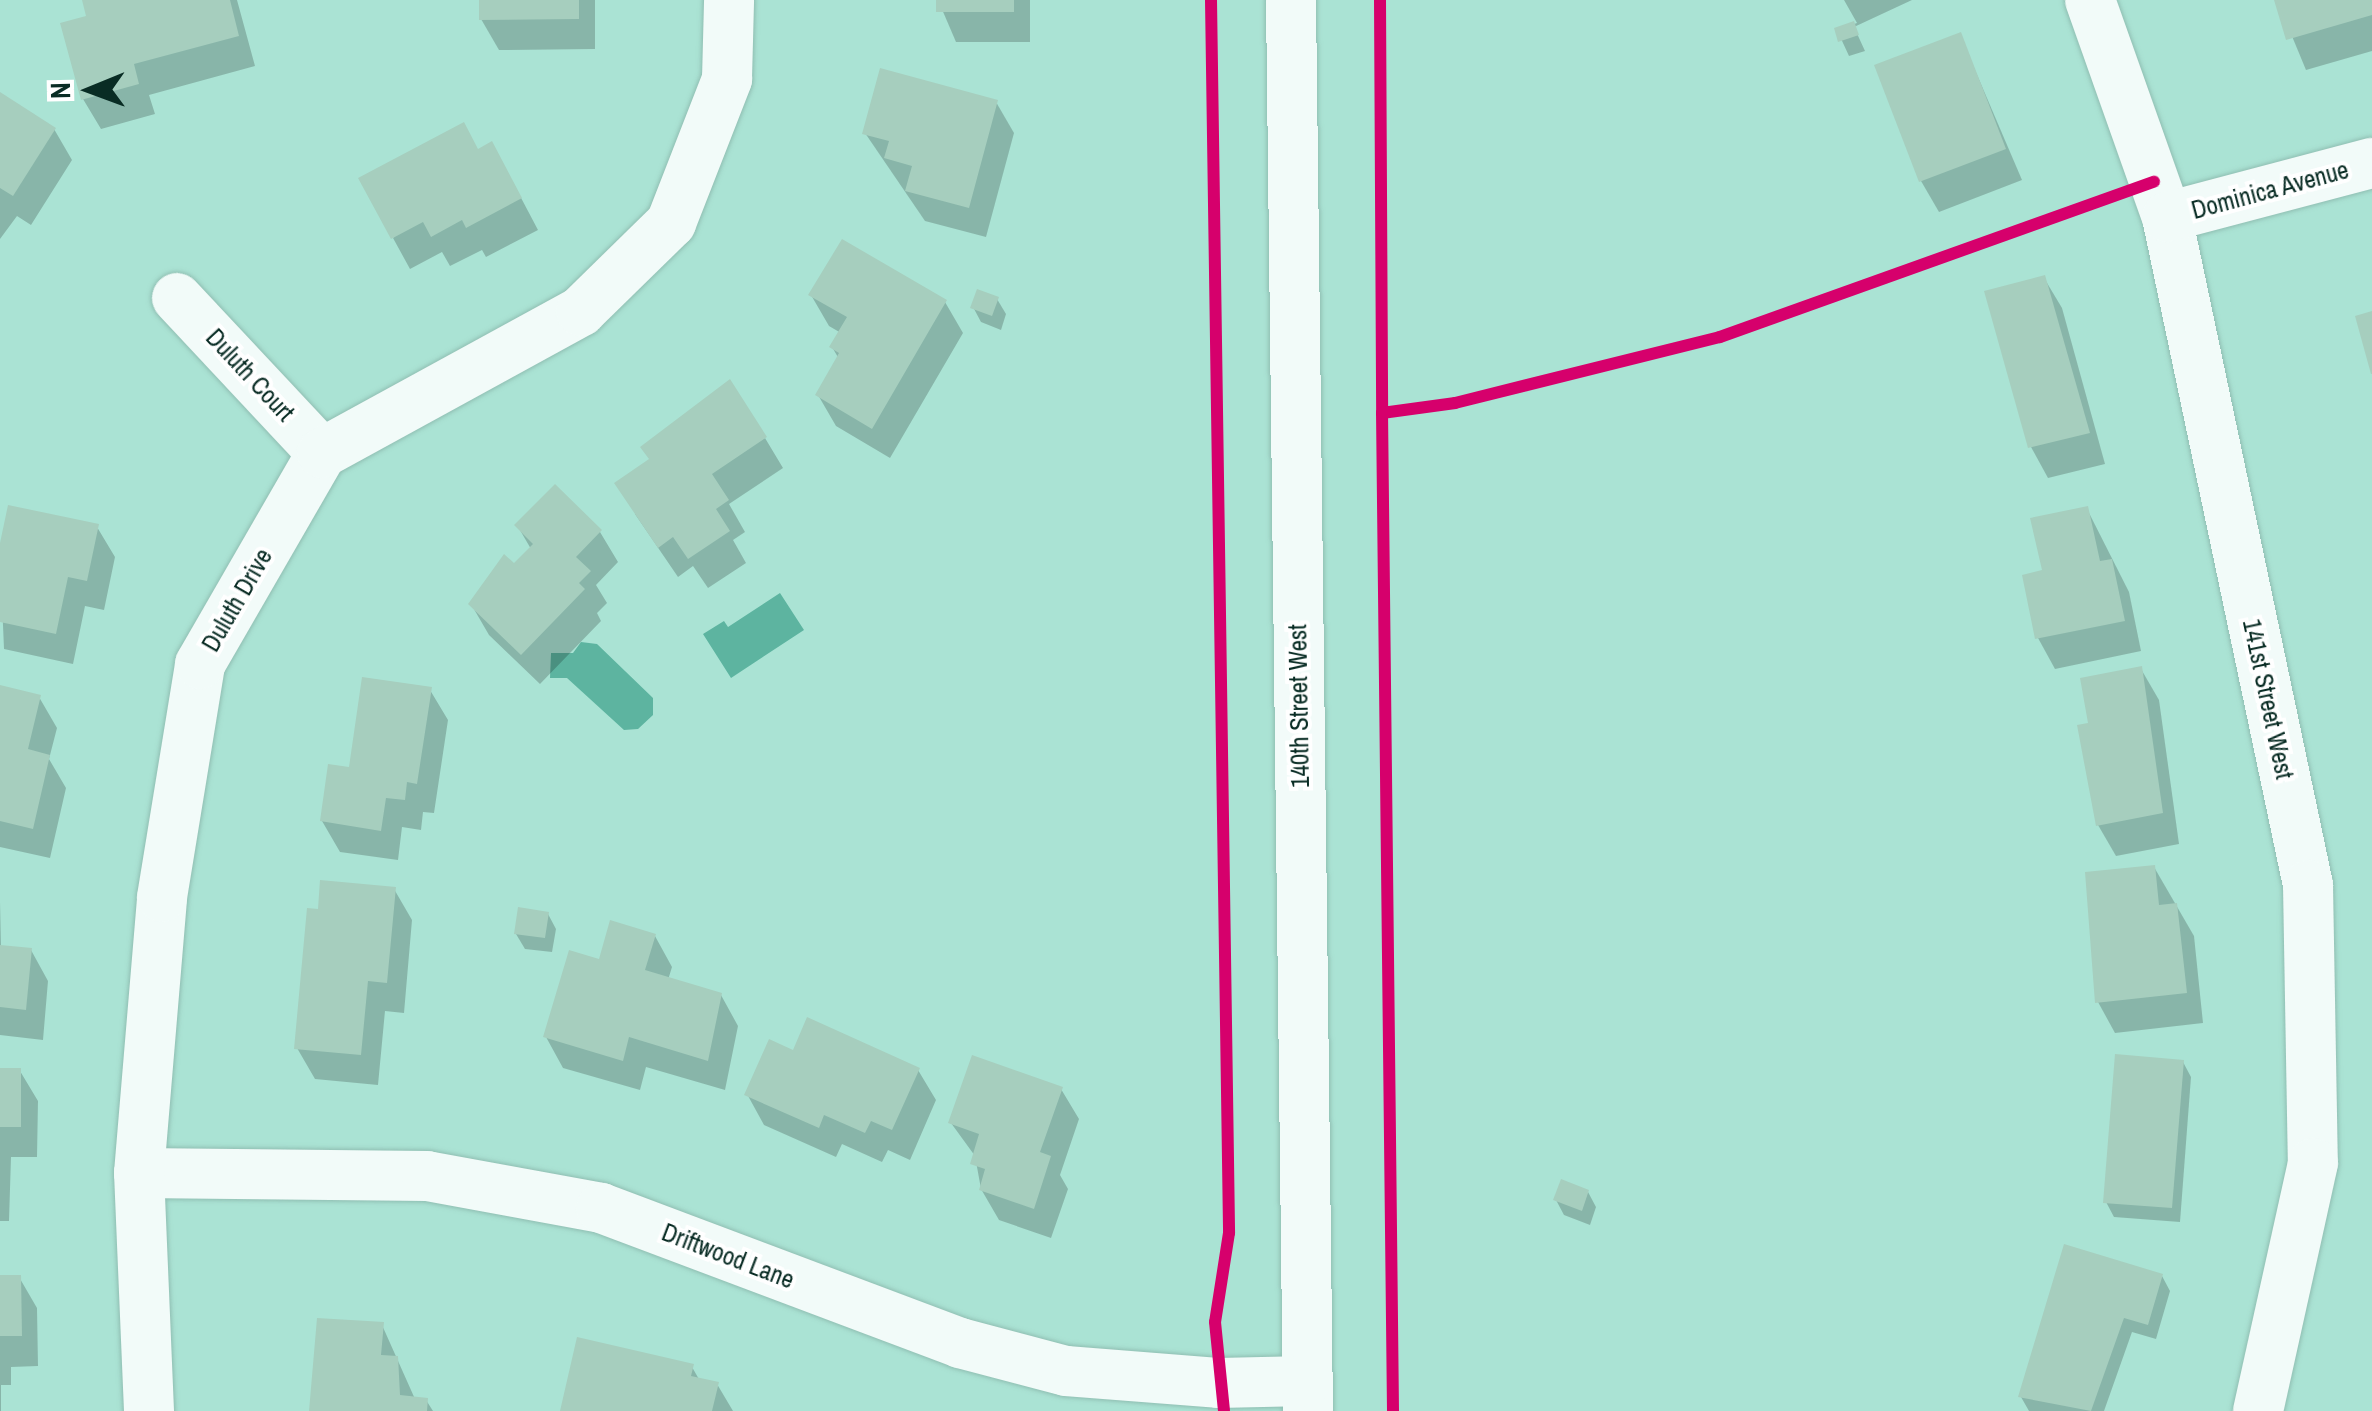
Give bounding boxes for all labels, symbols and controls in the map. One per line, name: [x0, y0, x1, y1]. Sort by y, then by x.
north arrow: [40, 40, 140, 140]
text: N: [41, 82, 79, 99]
street label: Dominica Avenue: [2188, 154, 2352, 226]
street label: Duluth Court: [200, 323, 300, 427]
street label: Duluth Drive: [196, 543, 278, 657]
street label: 141st Street West: [2236, 616, 2300, 782]
street label: 140th Street West: [1283, 624, 1315, 788]
street label: Driftwood Lane: [658, 1217, 798, 1295]

